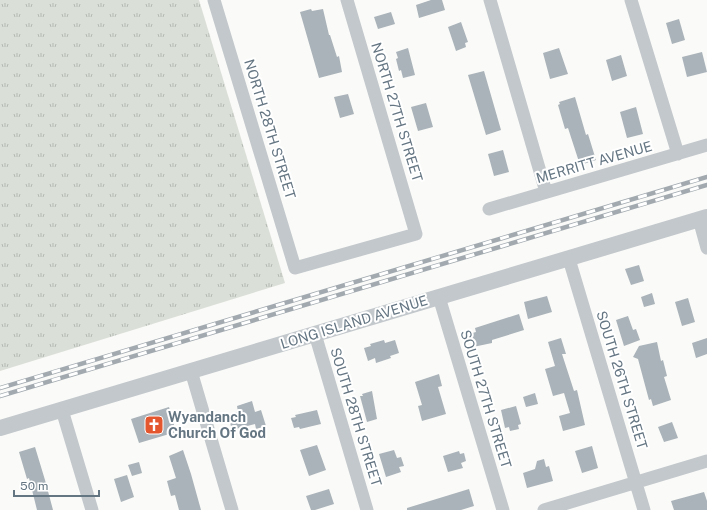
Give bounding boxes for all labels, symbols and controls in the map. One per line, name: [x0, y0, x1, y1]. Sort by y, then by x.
street label: NORTH 27TH STREET: [368, 40, 426, 184]
street label: NORTH 28TH STREET: [241, 57, 299, 201]
street label: MERRITT AVENUE: [534, 138, 654, 186]
street label: LONG ISLAND AVENUE: [278, 292, 430, 352]
street label: SOUTH 26TH STREET: [593, 309, 651, 451]
street label: SOUTH 27TH STREET: [457, 328, 515, 470]
street label: SOUTH 28TH STREET: [327, 346, 385, 488]
place label: Wyandanch Church Of God: [168, 409, 266, 441]
church icon: Wyandanch Church Of God: [143, 414, 165, 436]
scale bar: [14, 472, 99, 498]
text: 50 m: [20, 479, 48, 493]

